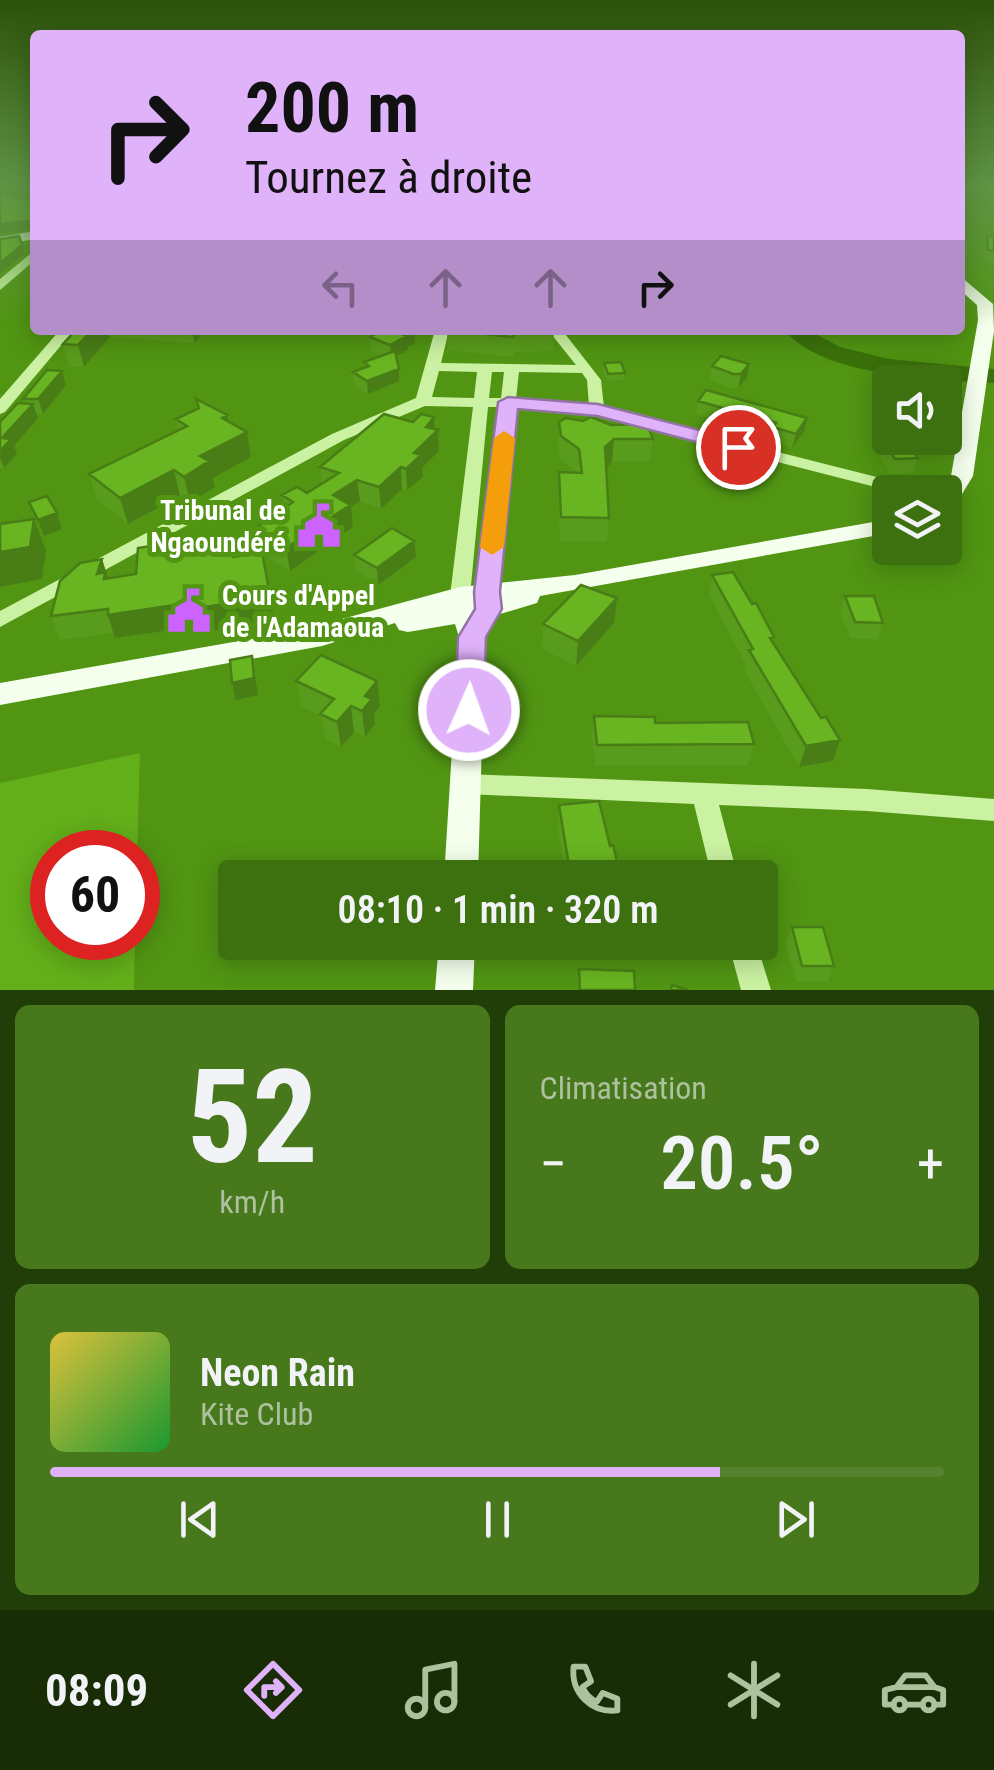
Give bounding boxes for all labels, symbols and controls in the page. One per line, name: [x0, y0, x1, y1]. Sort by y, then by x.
text: 200 m: [245, 67, 419, 149]
icon: right: [80, 70, 210, 200]
text: Tournez à droite: [245, 151, 532, 204]
icon: left: [313, 260, 368, 315]
icon: ahead: [418, 260, 473, 315]
icon: ahead: [523, 260, 578, 315]
icon: right: [628, 260, 683, 315]
map controls: [872, 365, 962, 565]
button: sound: [872, 365, 962, 455]
pin: [696, 405, 781, 490]
icon: arrive: [711, 420, 766, 475]
button: layers: [872, 475, 962, 565]
place label: Tribunal de Ngaoundéré: [150, 494, 286, 559]
public building icon: Tribunal de Ngaoundéré: [295, 502, 343, 550]
place label: Cours d'Appel de l'Adamaoua: [222, 579, 384, 644]
public building icon: Cours d'Appel de l'Adamaoua: [165, 587, 213, 635]
position arrow: [417, 658, 521, 762]
speed limit sign: 60: [30, 830, 160, 960]
text: 08:10 · 1 min · 320 m: [338, 888, 658, 932]
text: 52: [187, 1041, 318, 1194]
text: Climatisation: [540, 1069, 707, 1107]
text: 20.5°: [660, 1119, 824, 1207]
text: −: [540, 1132, 567, 1196]
text: +: [917, 1132, 944, 1196]
text: km/h: [219, 1183, 285, 1221]
text: Neon Rain: [200, 1351, 355, 1395]
text: Kite Club: [200, 1395, 313, 1433]
icon: previous: [172, 1492, 227, 1547]
icon: pause: [470, 1492, 525, 1547]
icon: next: [768, 1492, 823, 1547]
icon: directions: [238, 1655, 308, 1725]
icon: music: [399, 1655, 469, 1725]
icon: phone: [559, 1655, 629, 1725]
icon: climate: [719, 1655, 789, 1725]
icon: car: [879, 1655, 949, 1725]
text: 08:09: [45, 1664, 148, 1717]

